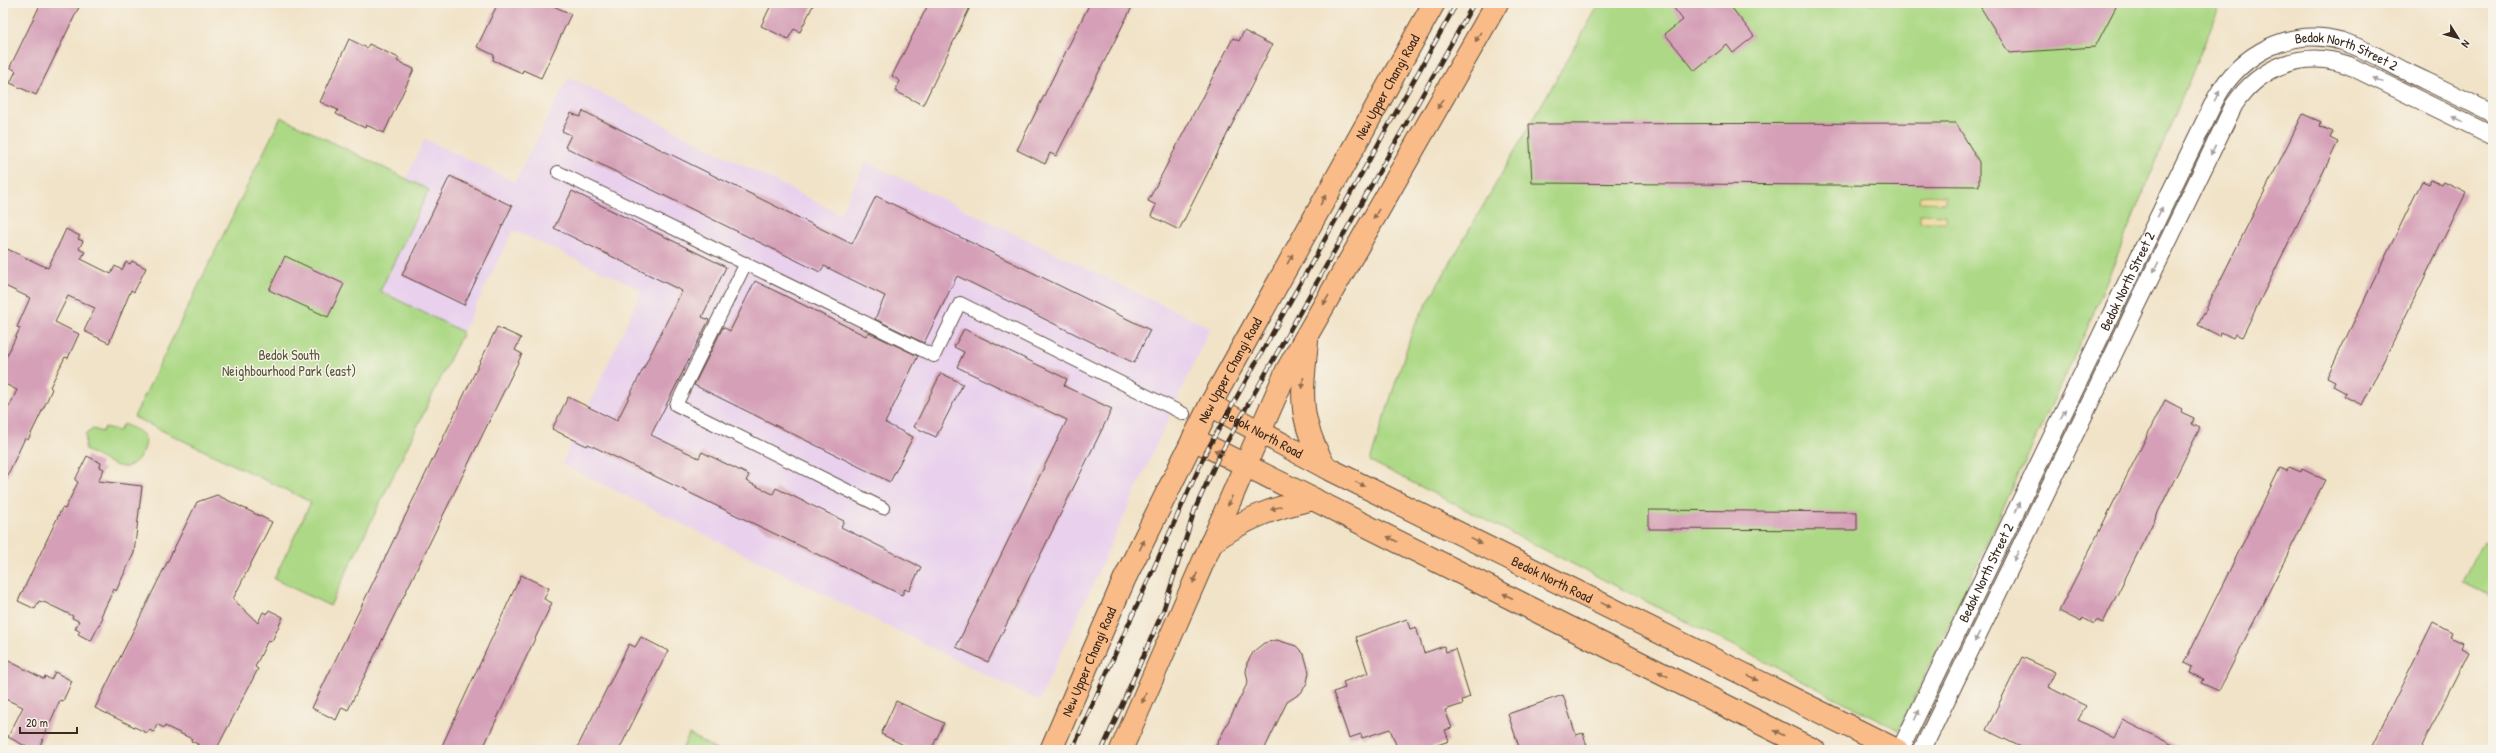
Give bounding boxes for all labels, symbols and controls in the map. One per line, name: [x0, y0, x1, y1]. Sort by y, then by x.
north arrow: [2438, 18, 2478, 58]
street label: Bedok North Street 2: [2293, 27, 2402, 75]
street label: New Upper Changi Road: [1350, 30, 1424, 143]
one-way arrow: [1475, 31, 1482, 43]
text: N: [2459, 37, 2473, 51]
one-way arrow: [2372, 77, 2383, 83]
one-way arrow: [2214, 90, 2221, 101]
one-way arrow: [1437, 98, 1444, 110]
one-way arrow: [2452, 116, 2464, 122]
one-way arrow: [2210, 144, 2216, 156]
one-way arrow: [1319, 194, 1326, 206]
one-way arrow: [2157, 207, 2163, 218]
one-way arrow: [1373, 208, 1380, 220]
street label: Bedok North Street 2: [2095, 228, 2159, 334]
one-way arrow: [1286, 253, 1293, 265]
one-way arrow: [2153, 261, 2159, 273]
one-way arrow: [1322, 295, 1330, 305]
street label: New Upper Changi Road: [1193, 313, 1266, 426]
park label: Bedok South Neighbourhood Park (east): [222, 345, 356, 381]
one-way arrow: [1300, 377, 1307, 389]
street label: Bedok North Road: [1220, 404, 1307, 463]
one-way arrow: [2060, 408, 2066, 420]
one-way arrow: [1214, 449, 1225, 455]
one-way arrow: [1354, 481, 1365, 487]
one-way arrow: [1227, 495, 1233, 506]
one-way arrow: [2015, 501, 2021, 513]
one-way arrow: [1270, 505, 1282, 511]
street label: Bedok North Street 2: [1953, 519, 2018, 625]
one-way arrow: [1386, 535, 1397, 542]
one-way arrow: [1471, 538, 1482, 544]
one-way arrow: [1138, 539, 1145, 550]
street label: Bedok North Road: [1509, 551, 1597, 607]
one-way arrow: [2013, 551, 2019, 562]
one-way arrow: [1192, 573, 1198, 585]
one-way arrow: [1502, 593, 1514, 600]
one-way arrow: [1600, 602, 1611, 608]
street label: New Upper Changi Road: [1056, 603, 1121, 719]
one-way arrow: [1974, 631, 1980, 642]
one-way arrow: [1657, 671, 1669, 677]
one-way arrow: [1747, 675, 1759, 681]
one-way arrow: [1140, 692, 1146, 704]
scale bar: [20, 709, 77, 735]
one-way arrow: [1914, 709, 1920, 721]
text: 20 m: [26, 714, 48, 731]
one-way arrow: [1774, 729, 1785, 736]

